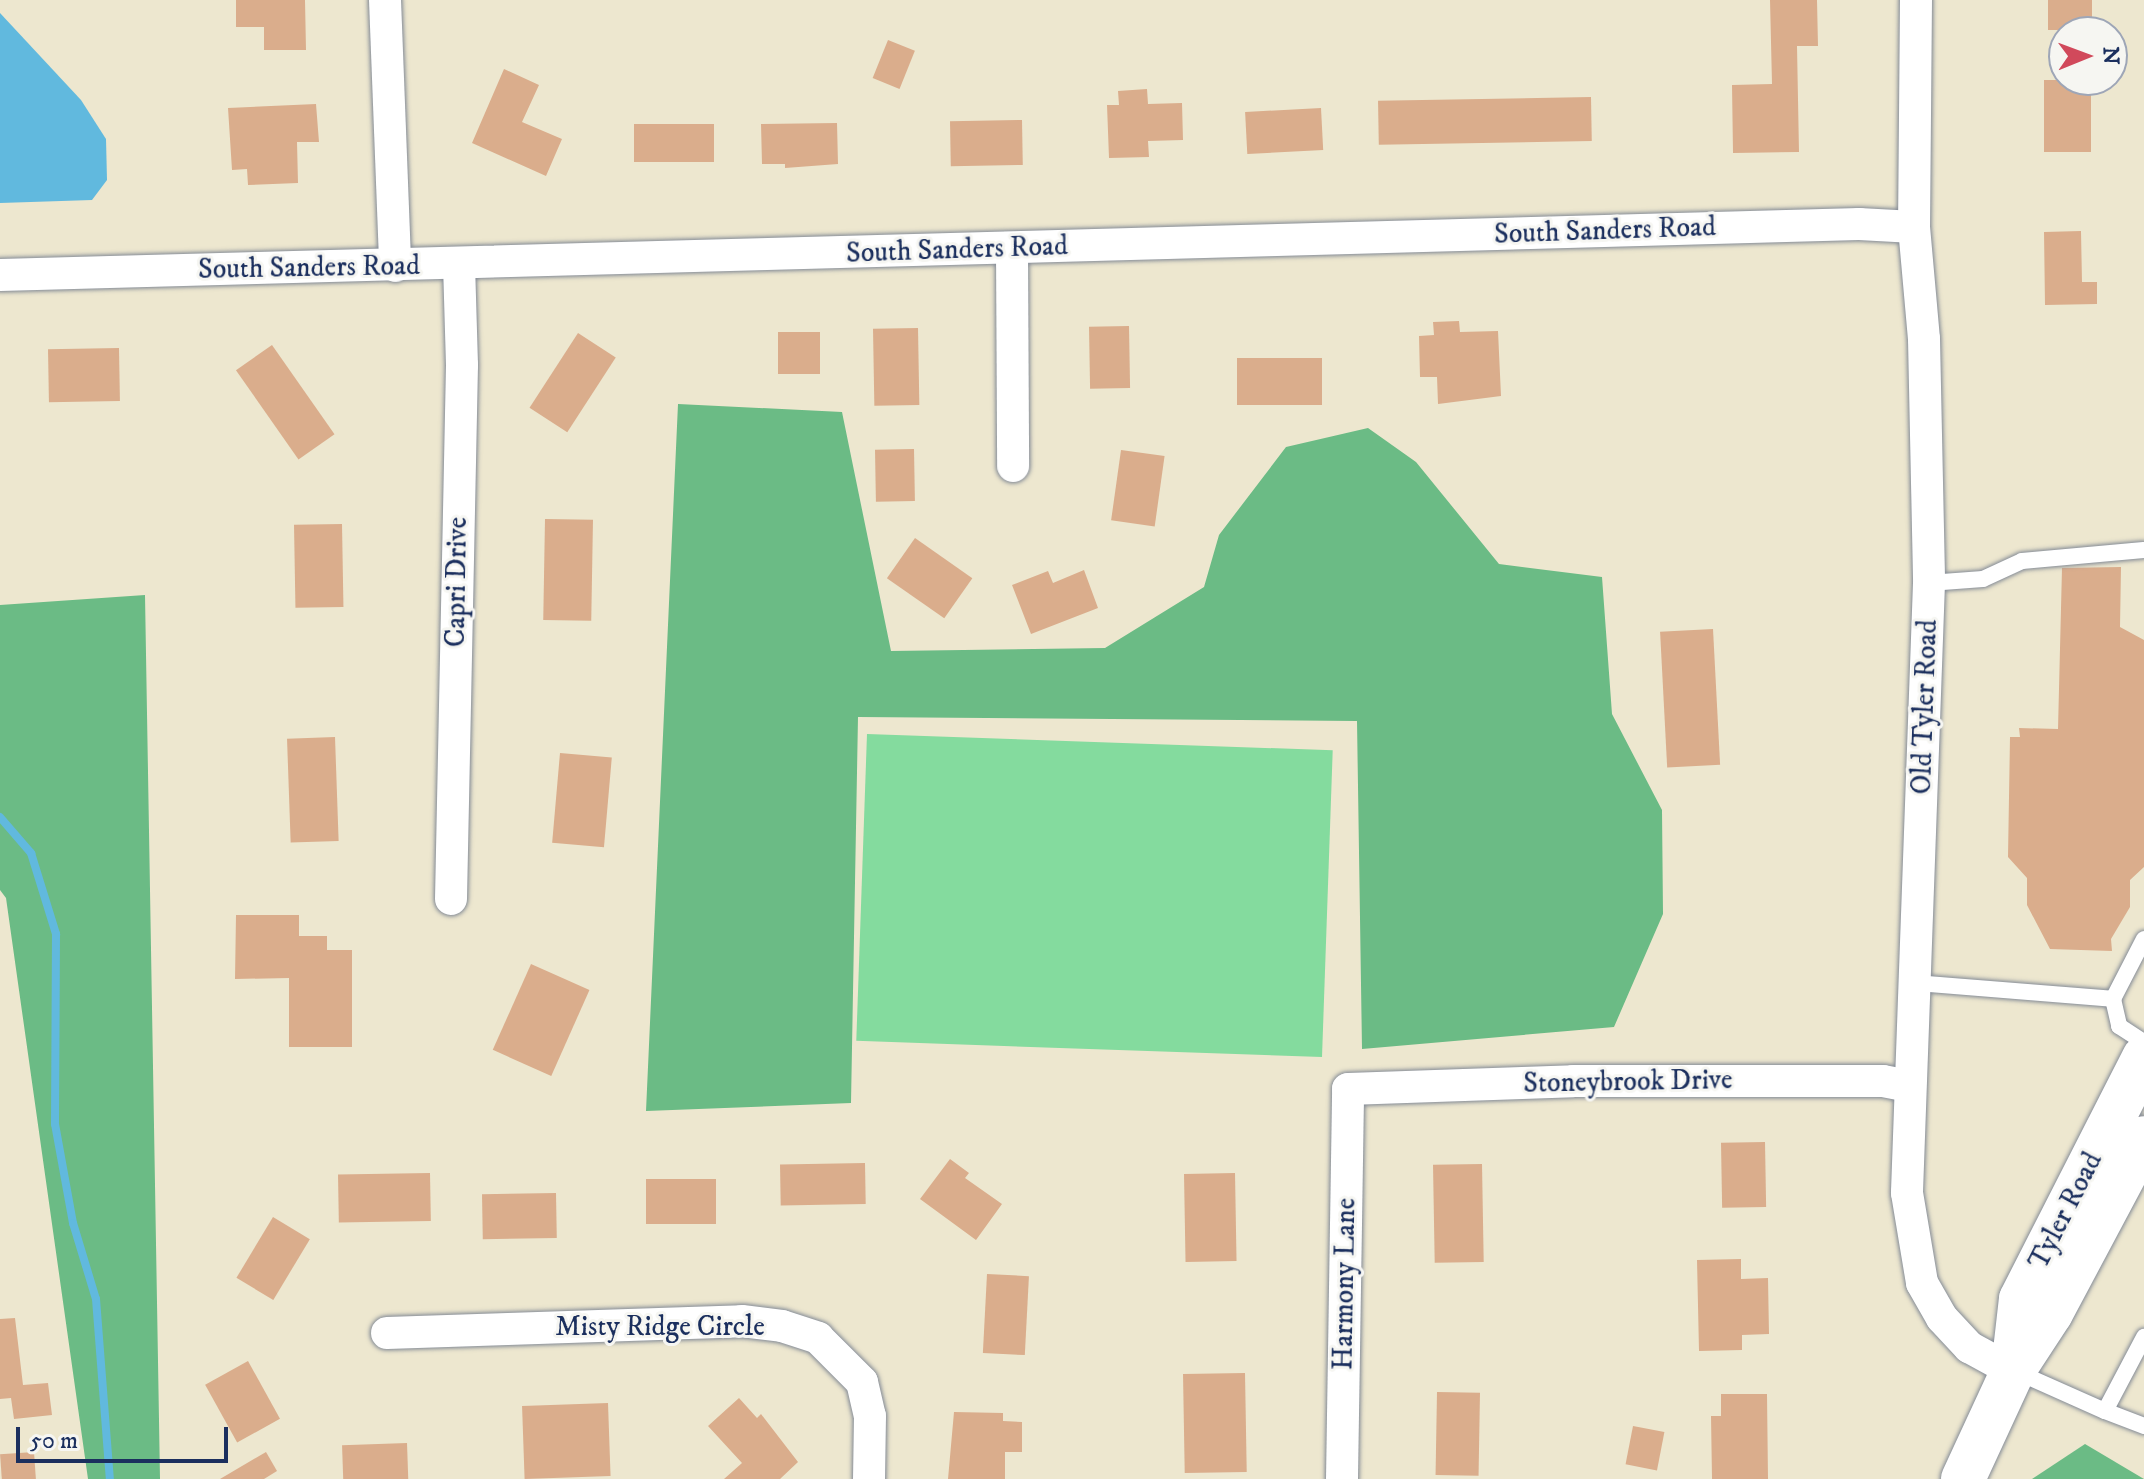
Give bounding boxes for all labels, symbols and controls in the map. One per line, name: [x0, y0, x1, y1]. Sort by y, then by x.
north arrow: [2048, 16, 2128, 96]
text: N: [2097, 46, 2124, 65]
street label: South Sanders Road: [1494, 210, 1716, 252]
street label: South Sanders Road: [846, 229, 1068, 271]
street label: South Sanders Road: [198, 249, 420, 287]
street label: Capri Drive: [439, 516, 475, 648]
street label: Old Tyler Road: [1905, 619, 1945, 795]
street label: Stoneybrook Drive: [1523, 1063, 1733, 1101]
street label: Tyler Road: [2022, 1147, 2110, 1275]
street label: Harmony Lane: [1327, 1198, 1363, 1370]
street label: Misty Ridge Circle: [555, 1310, 765, 1344]
scale bar: [20, 1411, 232, 1461]
text: 50 m: [30, 1426, 78, 1456]

